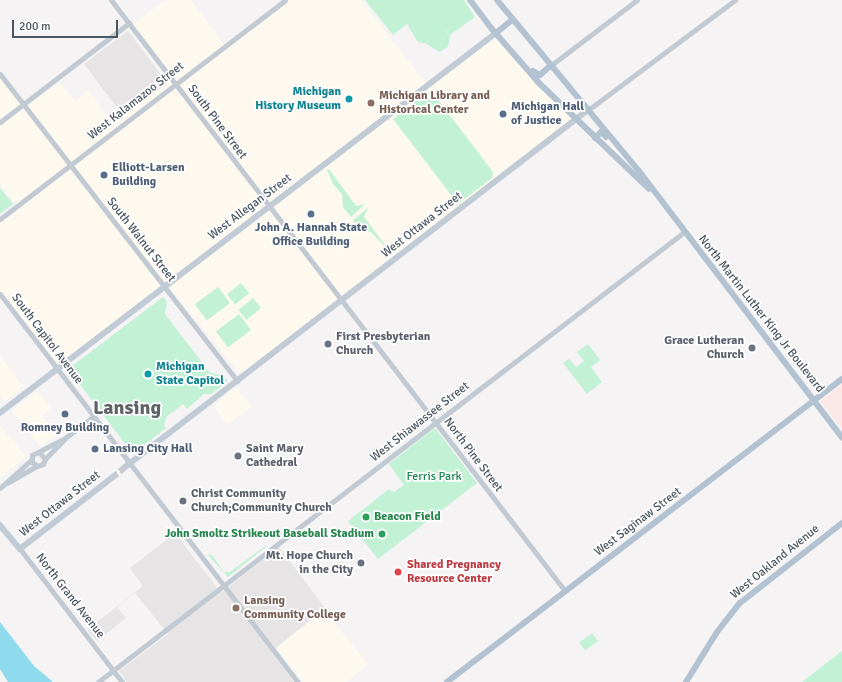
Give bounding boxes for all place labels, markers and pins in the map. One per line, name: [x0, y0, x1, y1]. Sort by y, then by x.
place label: Michigan History Museum: [255, 85, 341, 113]
place label: Michigan Library and Historical Center: [379, 89, 490, 117]
marker: Michigan History Museum: [344, 94, 354, 104]
marker: Michigan Library and Historical Center: [366, 98, 376, 108]
place label: Michigan Hall of Justice: [511, 100, 584, 128]
marker: Michigan Hall of Justice: [498, 109, 508, 119]
place label: Elliott-Larsen Building: [112, 161, 184, 189]
marker: Elliott-Larsen Building: [99, 170, 109, 180]
marker: John A. Hannah State Office Building: [306, 209, 316, 219]
place label: John A. Hannah State Office Building: [255, 221, 367, 249]
place label: First Presbyterian Church: [336, 330, 430, 358]
place label: Grace Lutheran Church: [664, 334, 744, 362]
marker: First Presbyterian Church: [323, 339, 333, 349]
marker: Grace Lutheran Church: [747, 343, 757, 353]
place label: Michigan State Capitol: [156, 360, 224, 388]
marker: Michigan State Capitol: [143, 369, 153, 379]
marker: Romney Building: [60, 409, 70, 419]
place label: Romney Building: [21, 421, 109, 435]
place label: Lansing City Hall: [103, 442, 192, 456]
place label: Saint Mary Cathedral: [246, 442, 303, 470]
marker: Lansing City Hall: [90, 444, 100, 454]
marker: Saint Mary Cathedral: [233, 451, 243, 461]
place label: Christ Community Church;Community Church: [191, 487, 332, 515]
marker: Christ Community Church;Community Church: [178, 496, 188, 506]
place label: Beacon Field: [374, 510, 441, 524]
marker: Beacon Field: [361, 512, 371, 522]
place label: John Smoltz Strikeout Baseball Stadium: [165, 527, 374, 541]
marker: John Smoltz Strikeout Baseball Stadium: [377, 529, 387, 539]
place label: Mt. Hope Church in the City: [266, 549, 353, 577]
marker: Mt. Hope Church in the City: [356, 558, 366, 568]
place label: Shared Pregnancy Resource Center: [407, 558, 501, 586]
marker: Shared Pregnancy Resource Center: [392, 566, 404, 578]
place label: Lansing Community College: [244, 594, 346, 622]
marker: Lansing Community College: [231, 603, 241, 613]

